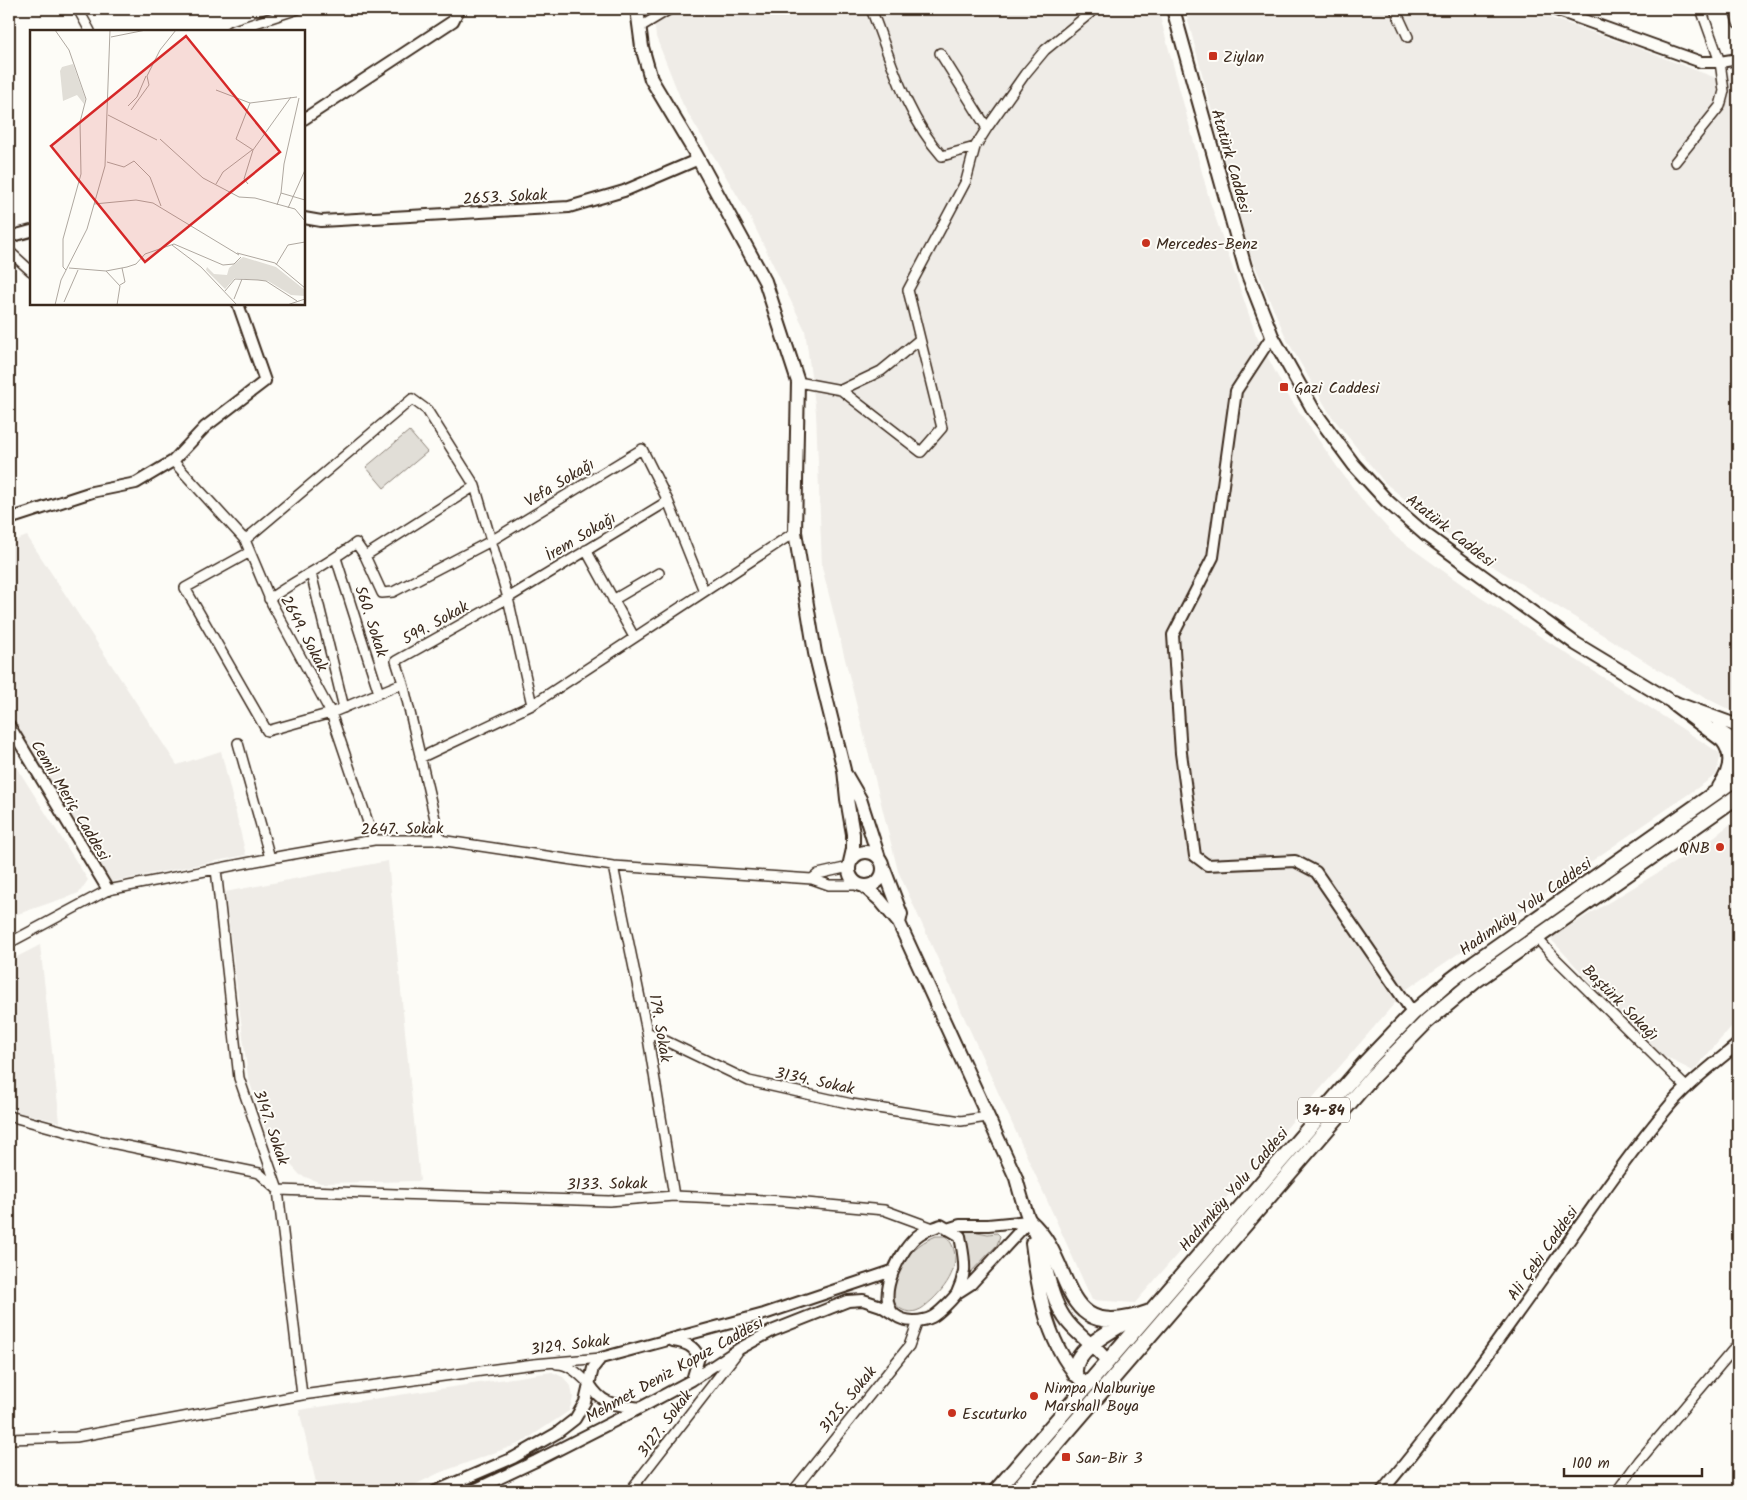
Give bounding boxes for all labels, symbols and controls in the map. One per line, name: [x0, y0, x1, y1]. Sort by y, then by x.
inset map: [30, 30, 305, 305]
place label: Ziylan: [1223, 45, 1264, 70]
marker: Ziylan: [1207, 50, 1219, 62]
street label: Atatürk Caddesi: [1204, 106, 1258, 218]
street label: 2653. Sokak: [462, 183, 548, 212]
place label: Mercedes-Benz: [1156, 232, 1258, 257]
marker: Mercedes-Benz: [1140, 237, 1152, 249]
place label: Gazi Caddesi: [1294, 376, 1381, 401]
marker: Gazi Caddesi: [1278, 381, 1290, 393]
street label: Vefa Sokağı: [520, 452, 600, 514]
street label: Atatürk Caddesi: [1400, 488, 1501, 575]
street label: İrem Sokağı: [540, 506, 621, 568]
street label: 560. Sokak: [347, 582, 394, 661]
street label: 2649. Sokak: [273, 591, 334, 677]
street label: 599. Sokak: [398, 595, 474, 652]
street label: Cemil Meriç Caddesi: [24, 736, 116, 867]
street label: 2647. Sokak: [360, 816, 444, 843]
place label: QNB: [1679, 836, 1710, 861]
marker: QNB: [1714, 841, 1726, 853]
street label: Hadımköy Yolu Caddesi: [1454, 851, 1598, 963]
street label: Baştürk Sokağı: [1576, 959, 1664, 1047]
street label: 179. Sokak: [641, 992, 678, 1065]
street label: 3134. Sokak: [773, 1061, 857, 1102]
street label: 3147. Sokak: [246, 1086, 295, 1169]
road number: 34-84: [1298, 1098, 1350, 1122]
street label: Hadımköy Yolu Caddesi: [1173, 1122, 1296, 1257]
street label: 3133. Sokak: [566, 1171, 648, 1198]
street label: Ali Çebi Caddesi: [1501, 1201, 1586, 1306]
street label: Mehmet Deniz Kopuz Caddesi: [581, 1310, 770, 1430]
street label: 3129. Sokak: [529, 1328, 612, 1363]
street label: 3125. Sokak: [813, 1360, 884, 1439]
place label: Nimpa Nalburiye Marshall Boya: [1044, 1376, 1155, 1419]
street label: 3127. Sokak: [631, 1384, 699, 1463]
marker: Nimpa Nalburiye Marshall Boya: [1028, 1390, 1040, 1402]
place label: Escuturko: [962, 1402, 1027, 1427]
marker: Escuturko: [946, 1407, 958, 1419]
scale bar: [1564, 1445, 1702, 1477]
place label: San-Bir 3: [1076, 1446, 1143, 1471]
marker: San-Bir 3: [1060, 1451, 1072, 1463]
text: 100 m: [1572, 1452, 1610, 1476]

